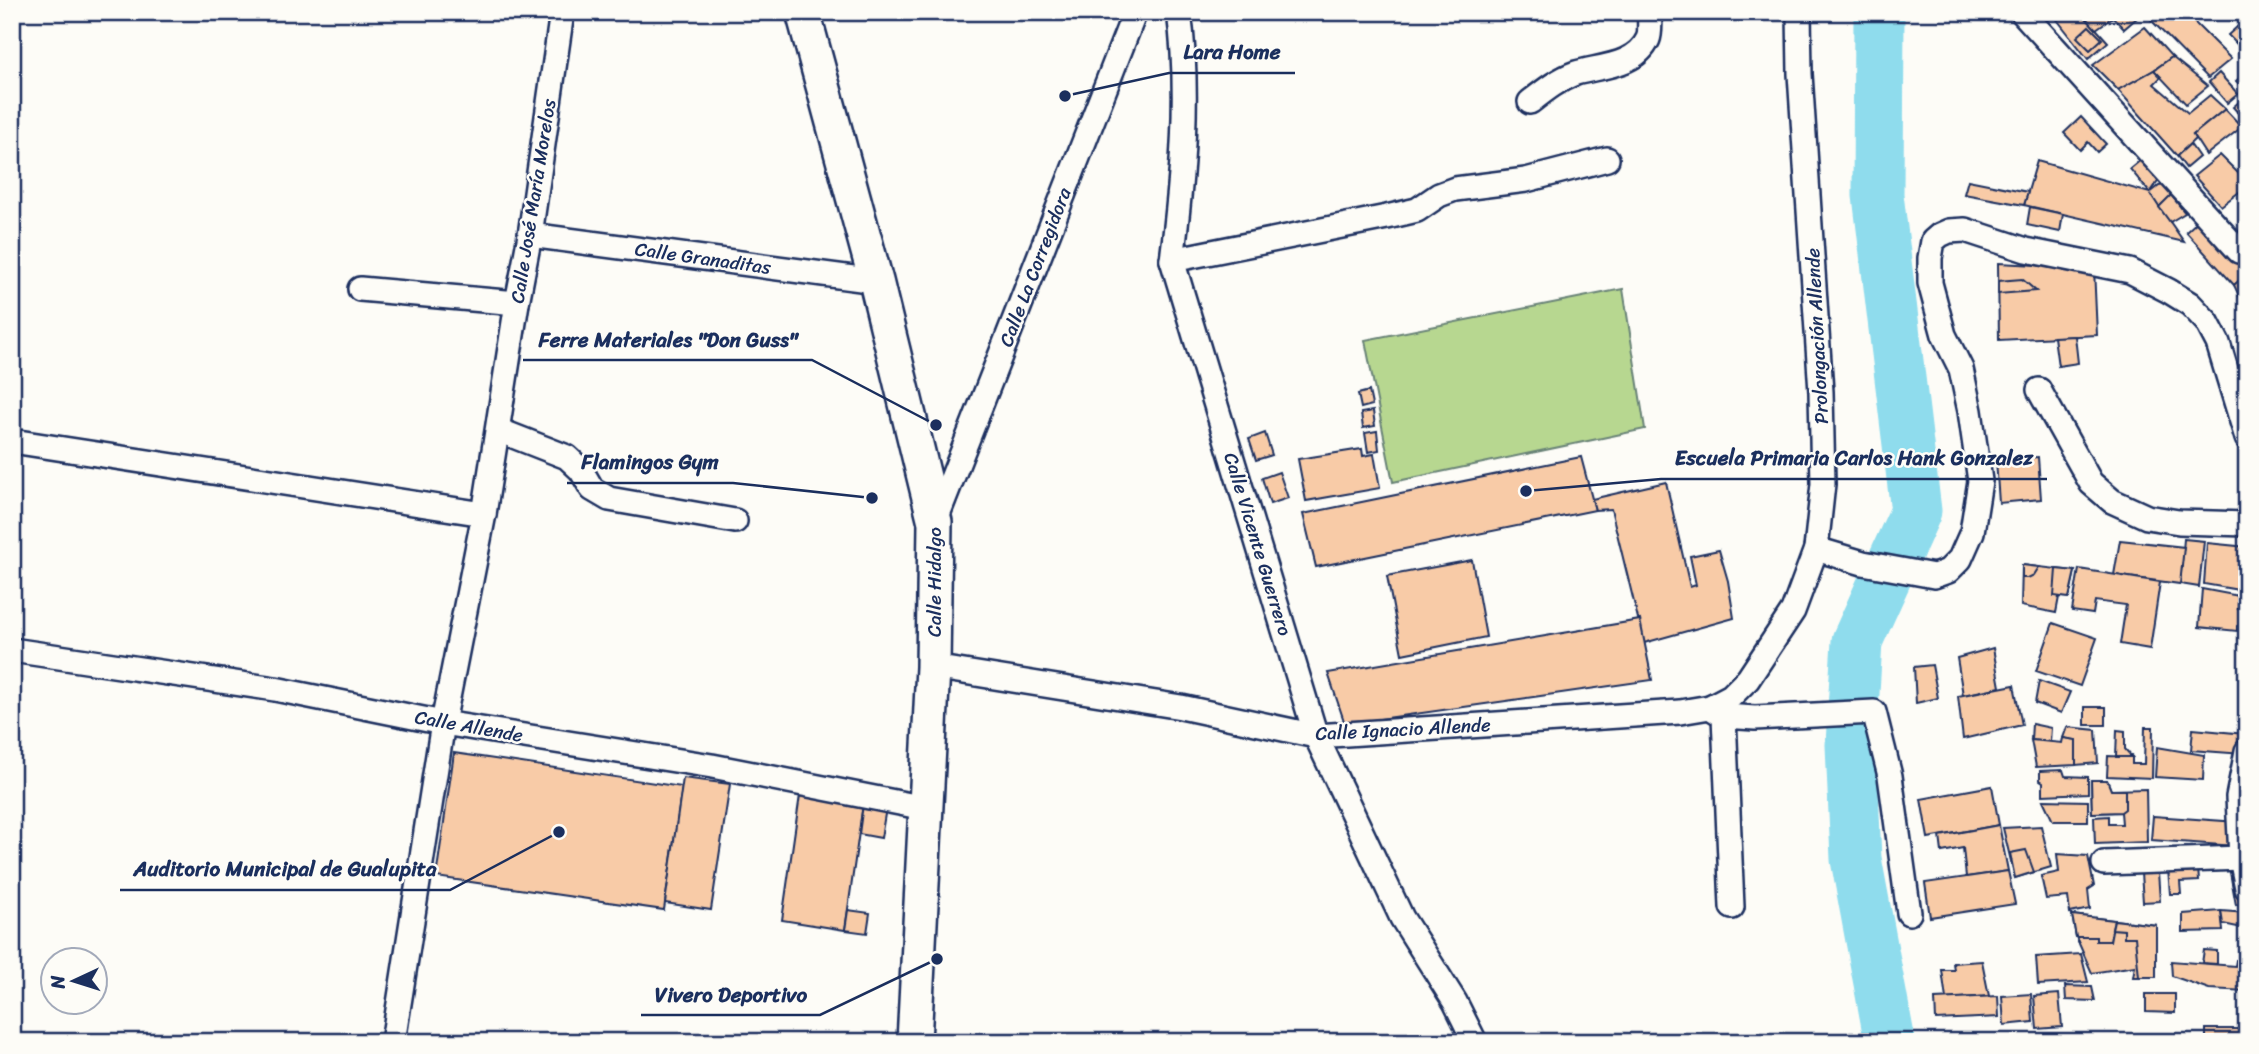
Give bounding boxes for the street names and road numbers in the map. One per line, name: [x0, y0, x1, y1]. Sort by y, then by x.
street label: Calle José María Morelos: [501, 96, 565, 306]
street label: Calle La Corregidora: [989, 182, 1081, 352]
street label: Calle Granaditas: [633, 232, 773, 284]
street label: Prolongación Allende: [1796, 247, 1838, 425]
street label: Calle Vicente Guerrero: [1214, 448, 1302, 640]
street label: Calle Hidalgo: [918, 527, 951, 637]
street label: Calle Allende: [412, 700, 526, 752]
street label: Calle Ignacio Allende: [1314, 708, 1492, 750]

